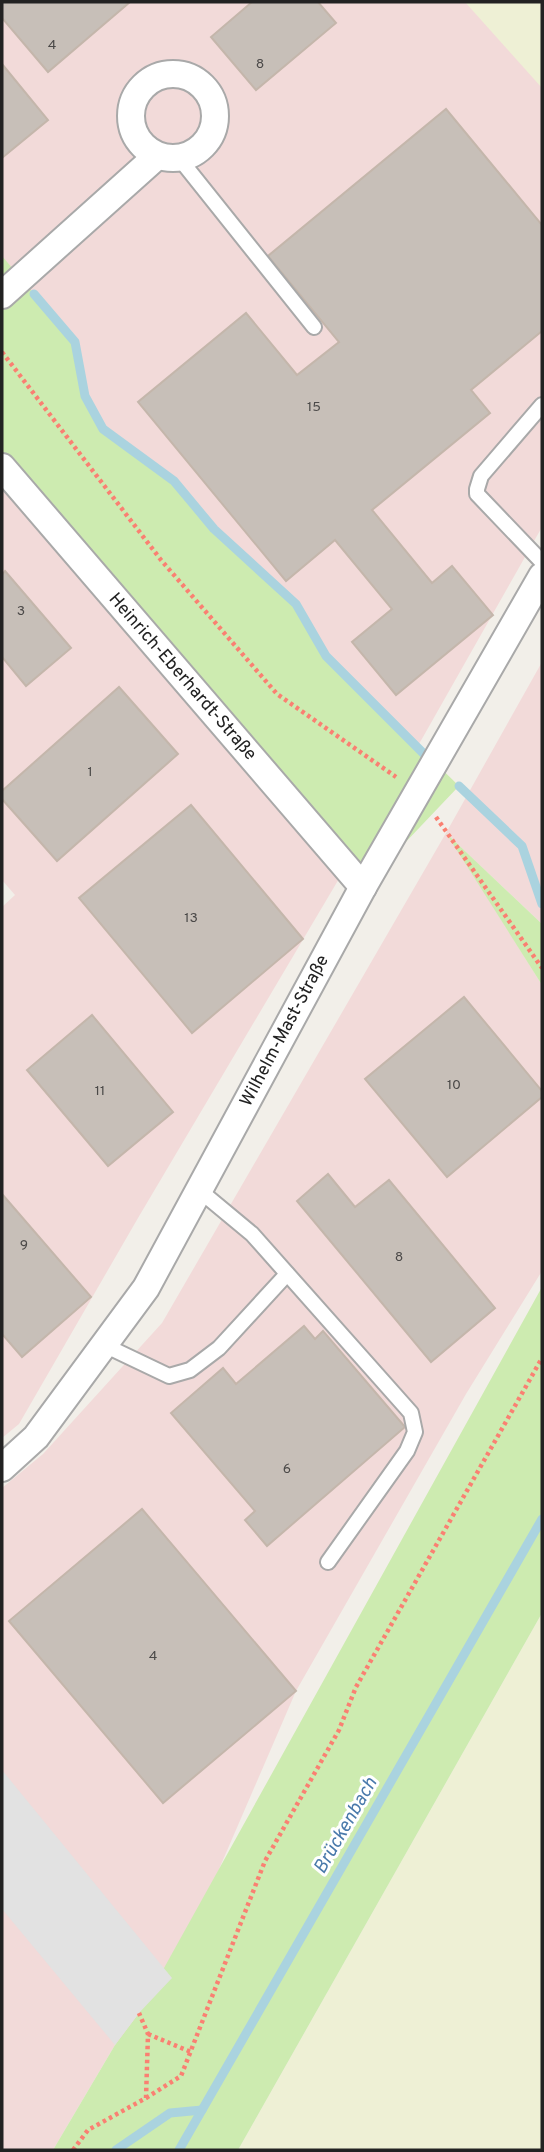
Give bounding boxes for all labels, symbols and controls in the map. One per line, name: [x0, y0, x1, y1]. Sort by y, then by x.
house number: 4: [48, 37, 56, 54]
house number: 8: [256, 56, 264, 73]
house number: 15: [307, 399, 321, 416]
street label: Heinrich-Eberhardt-Straße: [103, 588, 261, 766]
house number: 3: [17, 603, 25, 620]
house number: 1: [87, 764, 93, 781]
house number: 13: [184, 910, 198, 927]
street label: Wilhelm-Mast-Straße: [235, 951, 335, 1111]
house number: 10: [447, 1077, 461, 1094]
house number: 11: [95, 1083, 105, 1100]
house number: 9: [20, 1237, 28, 1254]
house number: 8: [395, 1249, 403, 1266]
house number: 6: [283, 1461, 291, 1478]
house number: 4: [149, 1648, 157, 1665]
water label: Brückenbach: [309, 1773, 384, 1879]

